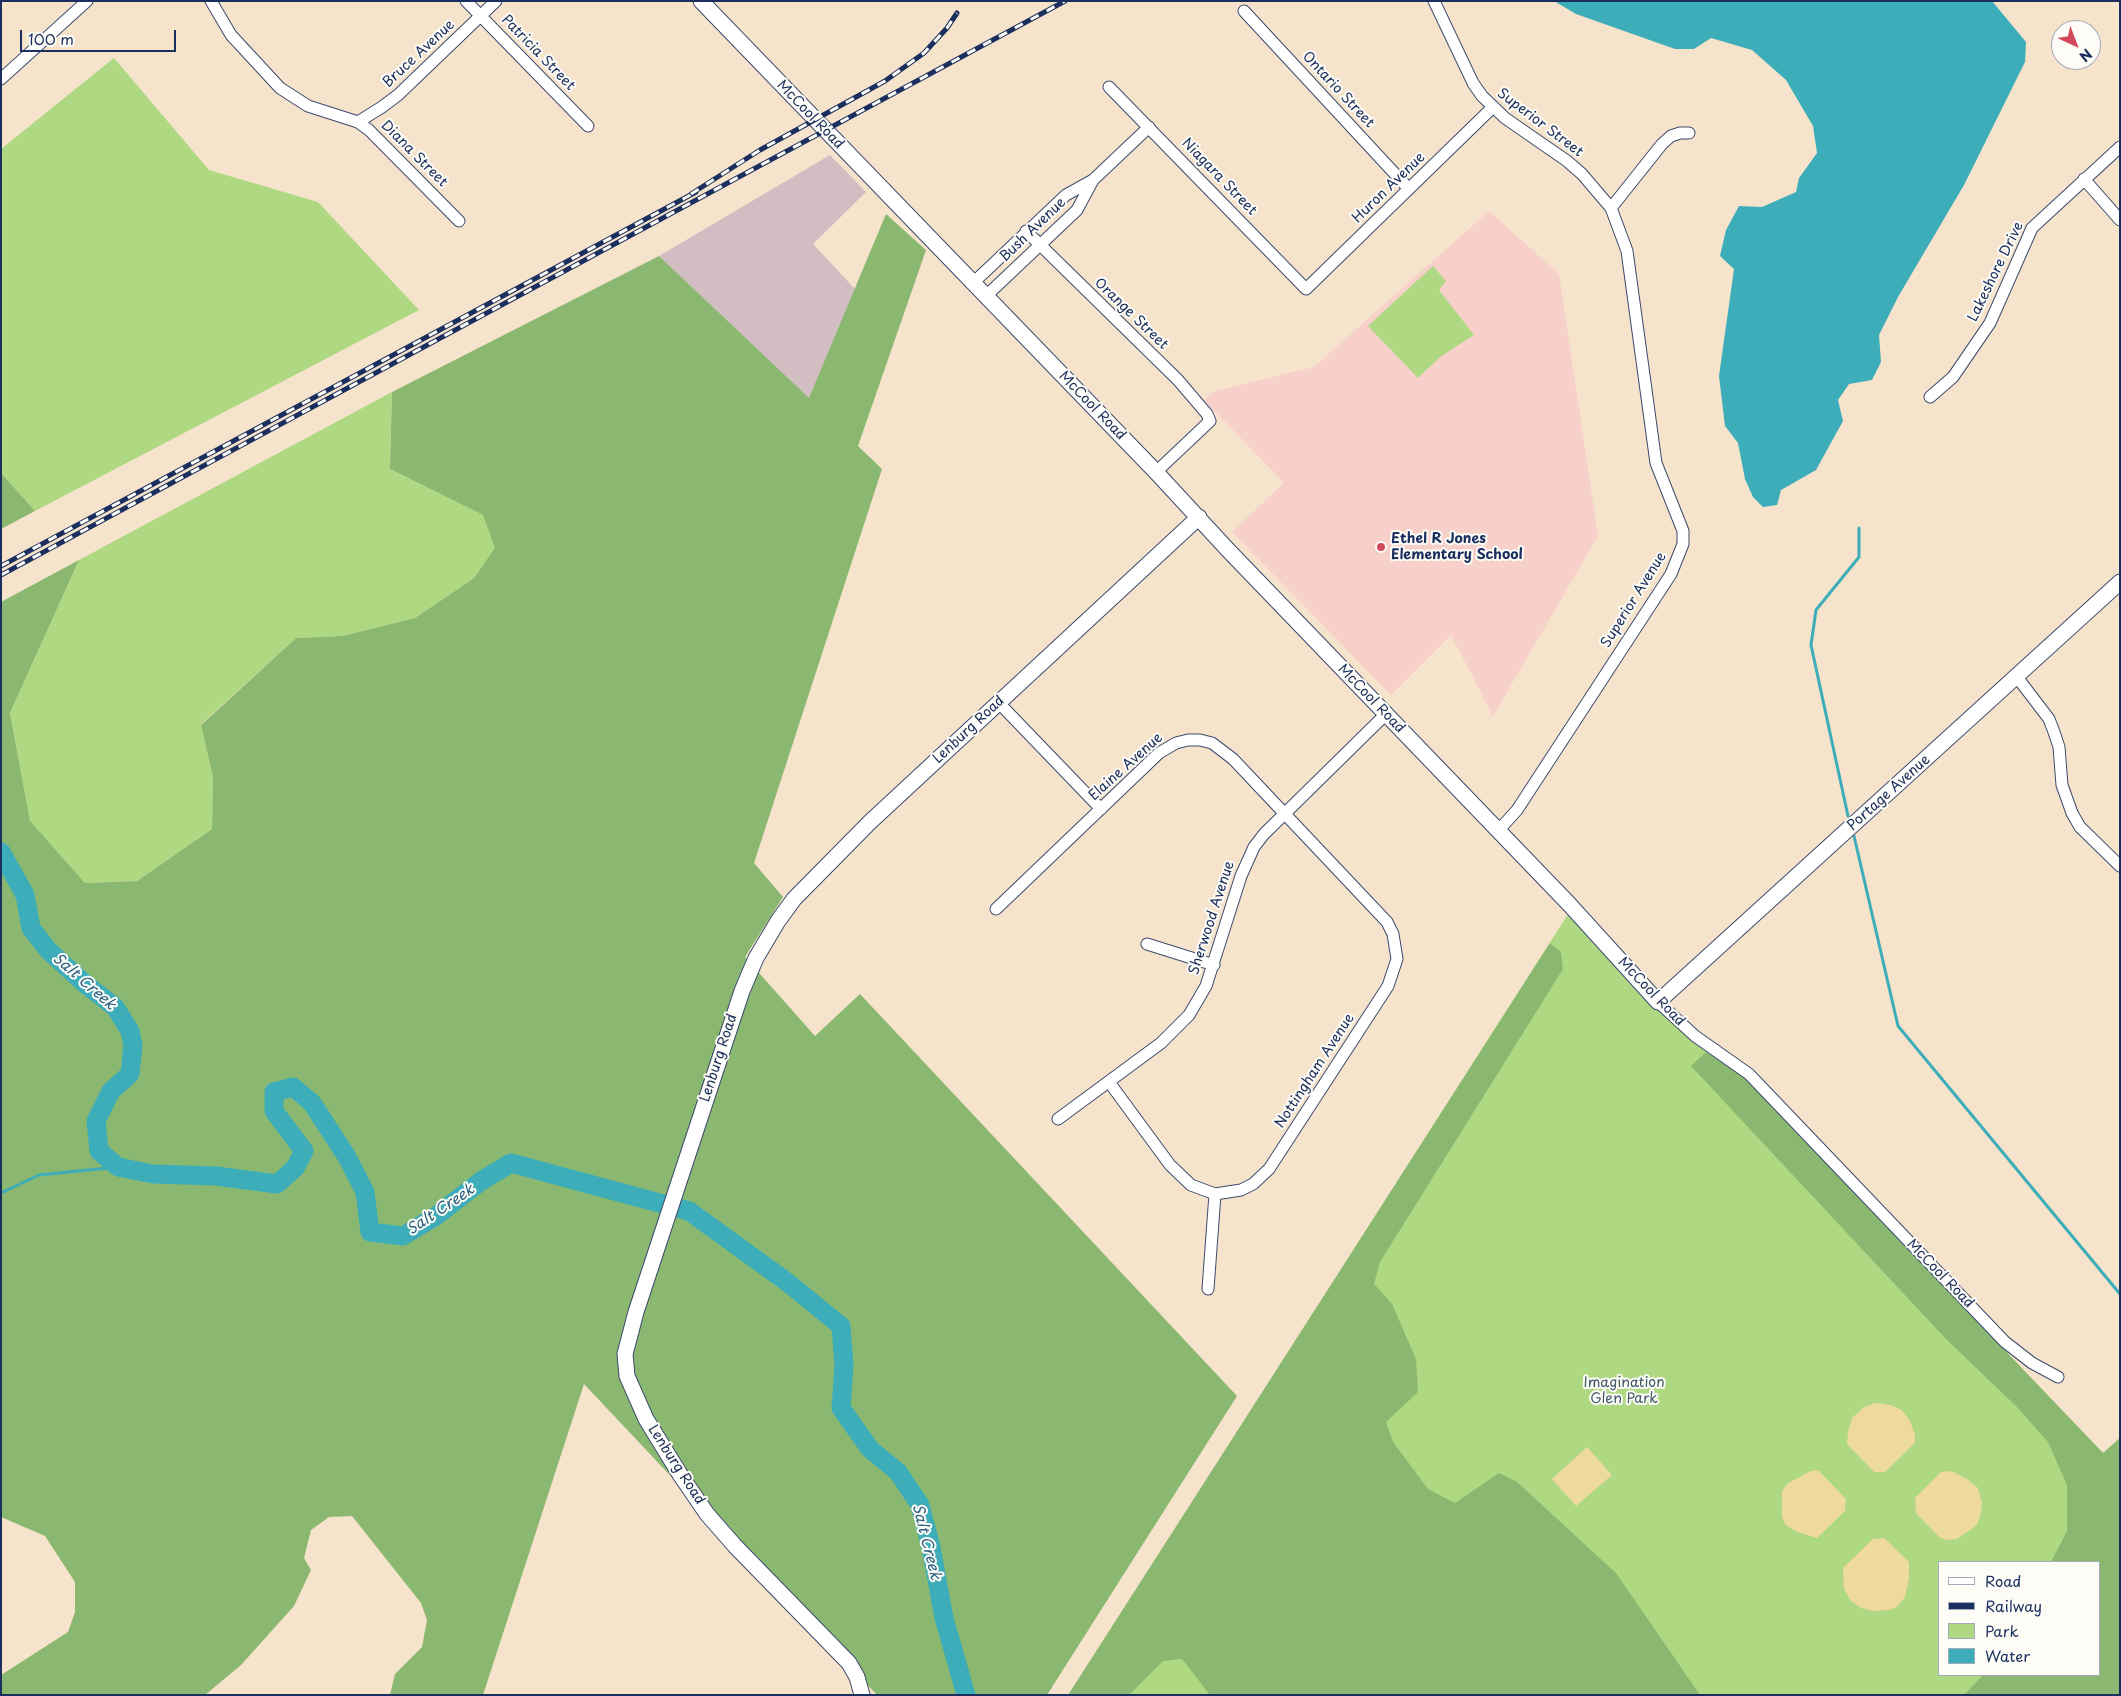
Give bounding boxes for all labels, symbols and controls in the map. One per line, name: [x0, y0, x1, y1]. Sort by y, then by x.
street label: Patricia Street: [498, 12, 578, 94]
street label: Bruce Avenue: [380, 17, 458, 91]
scale bar: [22, 20, 179, 52]
north arrow: [2051, 20, 2101, 70]
text: 100 m: [28, 27, 74, 50]
text: N: [2075, 44, 2097, 67]
street label: Ontario Street: [1298, 48, 1378, 132]
street label: McCool Road: [773, 77, 847, 153]
street label: Superior Street: [1494, 85, 1586, 161]
street label: Diana Street: [377, 117, 451, 191]
street label: Niagara Street: [1178, 135, 1260, 219]
street label: Huron Avenue: [1349, 149, 1429, 227]
street label: Bush Avenue: [997, 194, 1069, 266]
street label: Lakeshore Drive: [1965, 220, 2027, 324]
street label: Orange Street: [1091, 275, 1171, 353]
street label: McCool Road: [1055, 368, 1129, 444]
place label: Ethel R Jones Elementary School: [1391, 531, 1523, 564]
marker: Ethel R Jones Elementary School: [1375, 541, 1387, 553]
street label: Superior Avenue: [1598, 549, 1670, 651]
street label: McCool Road: [1334, 661, 1408, 737]
street label: Lenburg Road: [930, 693, 1008, 767]
street label: Elaine Avenue: [1086, 730, 1166, 804]
street label: Portage Avenue: [1844, 752, 1934, 834]
street label: Sherwood Avenue: [1186, 859, 1238, 977]
water label: Salt Creek: [49, 950, 119, 1014]
street label: McCool Road: [1614, 954, 1688, 1030]
street label: Nottingham Avenue: [1272, 1011, 1358, 1131]
street label: Lenburg Road: [697, 1012, 741, 1104]
water label: Salt Creek: [404, 1181, 478, 1239]
street label: McCool Road: [1903, 1236, 1977, 1312]
park label: Imagination Glen Park: [1583, 1375, 1665, 1408]
street label: Lenburg Road: [644, 1422, 708, 1508]
water label: Salt Creek: [908, 1502, 944, 1582]
legend: [1938, 1561, 2101, 1676]
text: Road: [1985, 1569, 2021, 1592]
text: Railway: [1985, 1594, 2042, 1617]
text: Park: [1985, 1619, 2019, 1642]
text: Water: [1985, 1644, 2030, 1667]

